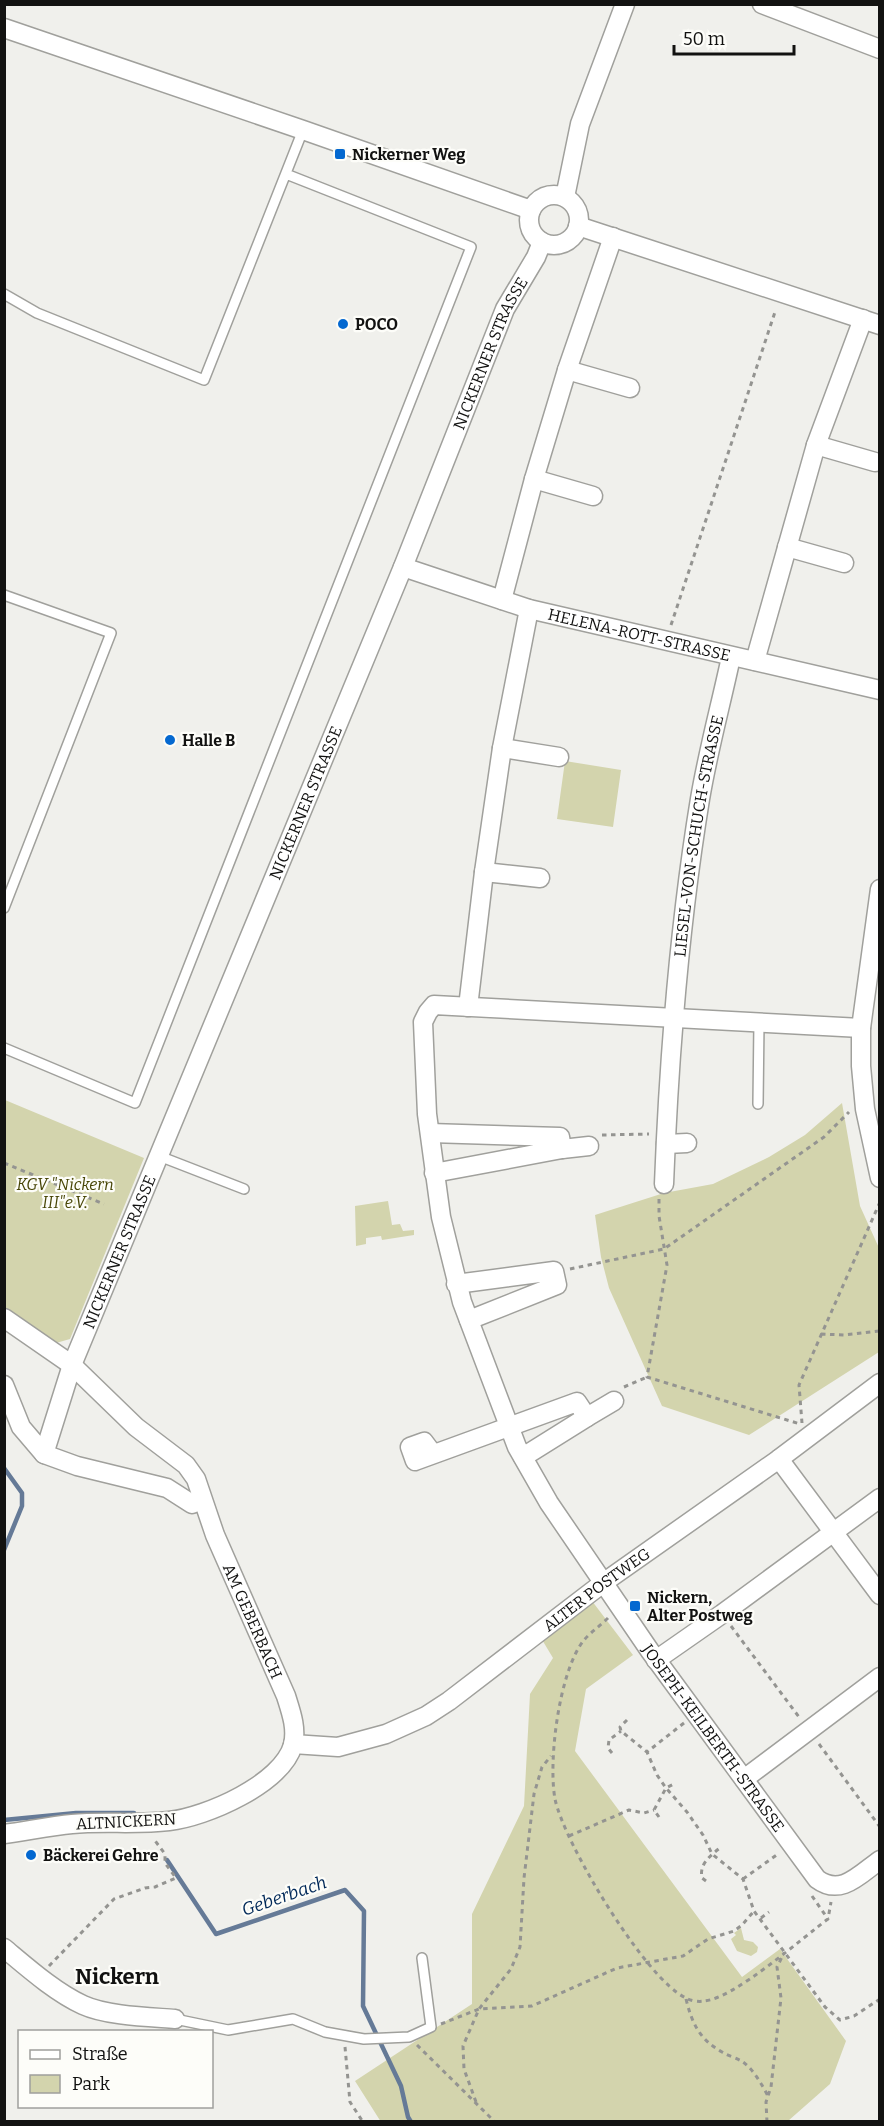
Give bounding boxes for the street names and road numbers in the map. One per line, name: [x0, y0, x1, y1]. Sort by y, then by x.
street label: NICKERNER STRASSE: [449, 274, 532, 433]
street label: HELENA-ROTT-STRASSE: [546, 605, 732, 665]
street label: LIESEL-VON-SCHUCH-STRASSE: [670, 713, 727, 958]
street label: NICKERNER STRASSE: [265, 723, 346, 883]
street label: NICKERNER STRASSE: [79, 1172, 160, 1331]
street label: ALTER POSTWEG: [539, 1544, 654, 1635]
street label: AM GEBERBACH: [219, 1561, 286, 1682]
street label: JOSEPH-KEILBERTH-STRASSE: [638, 1640, 788, 1836]
street label: ALTNICKERN: [75, 1809, 177, 1834]

